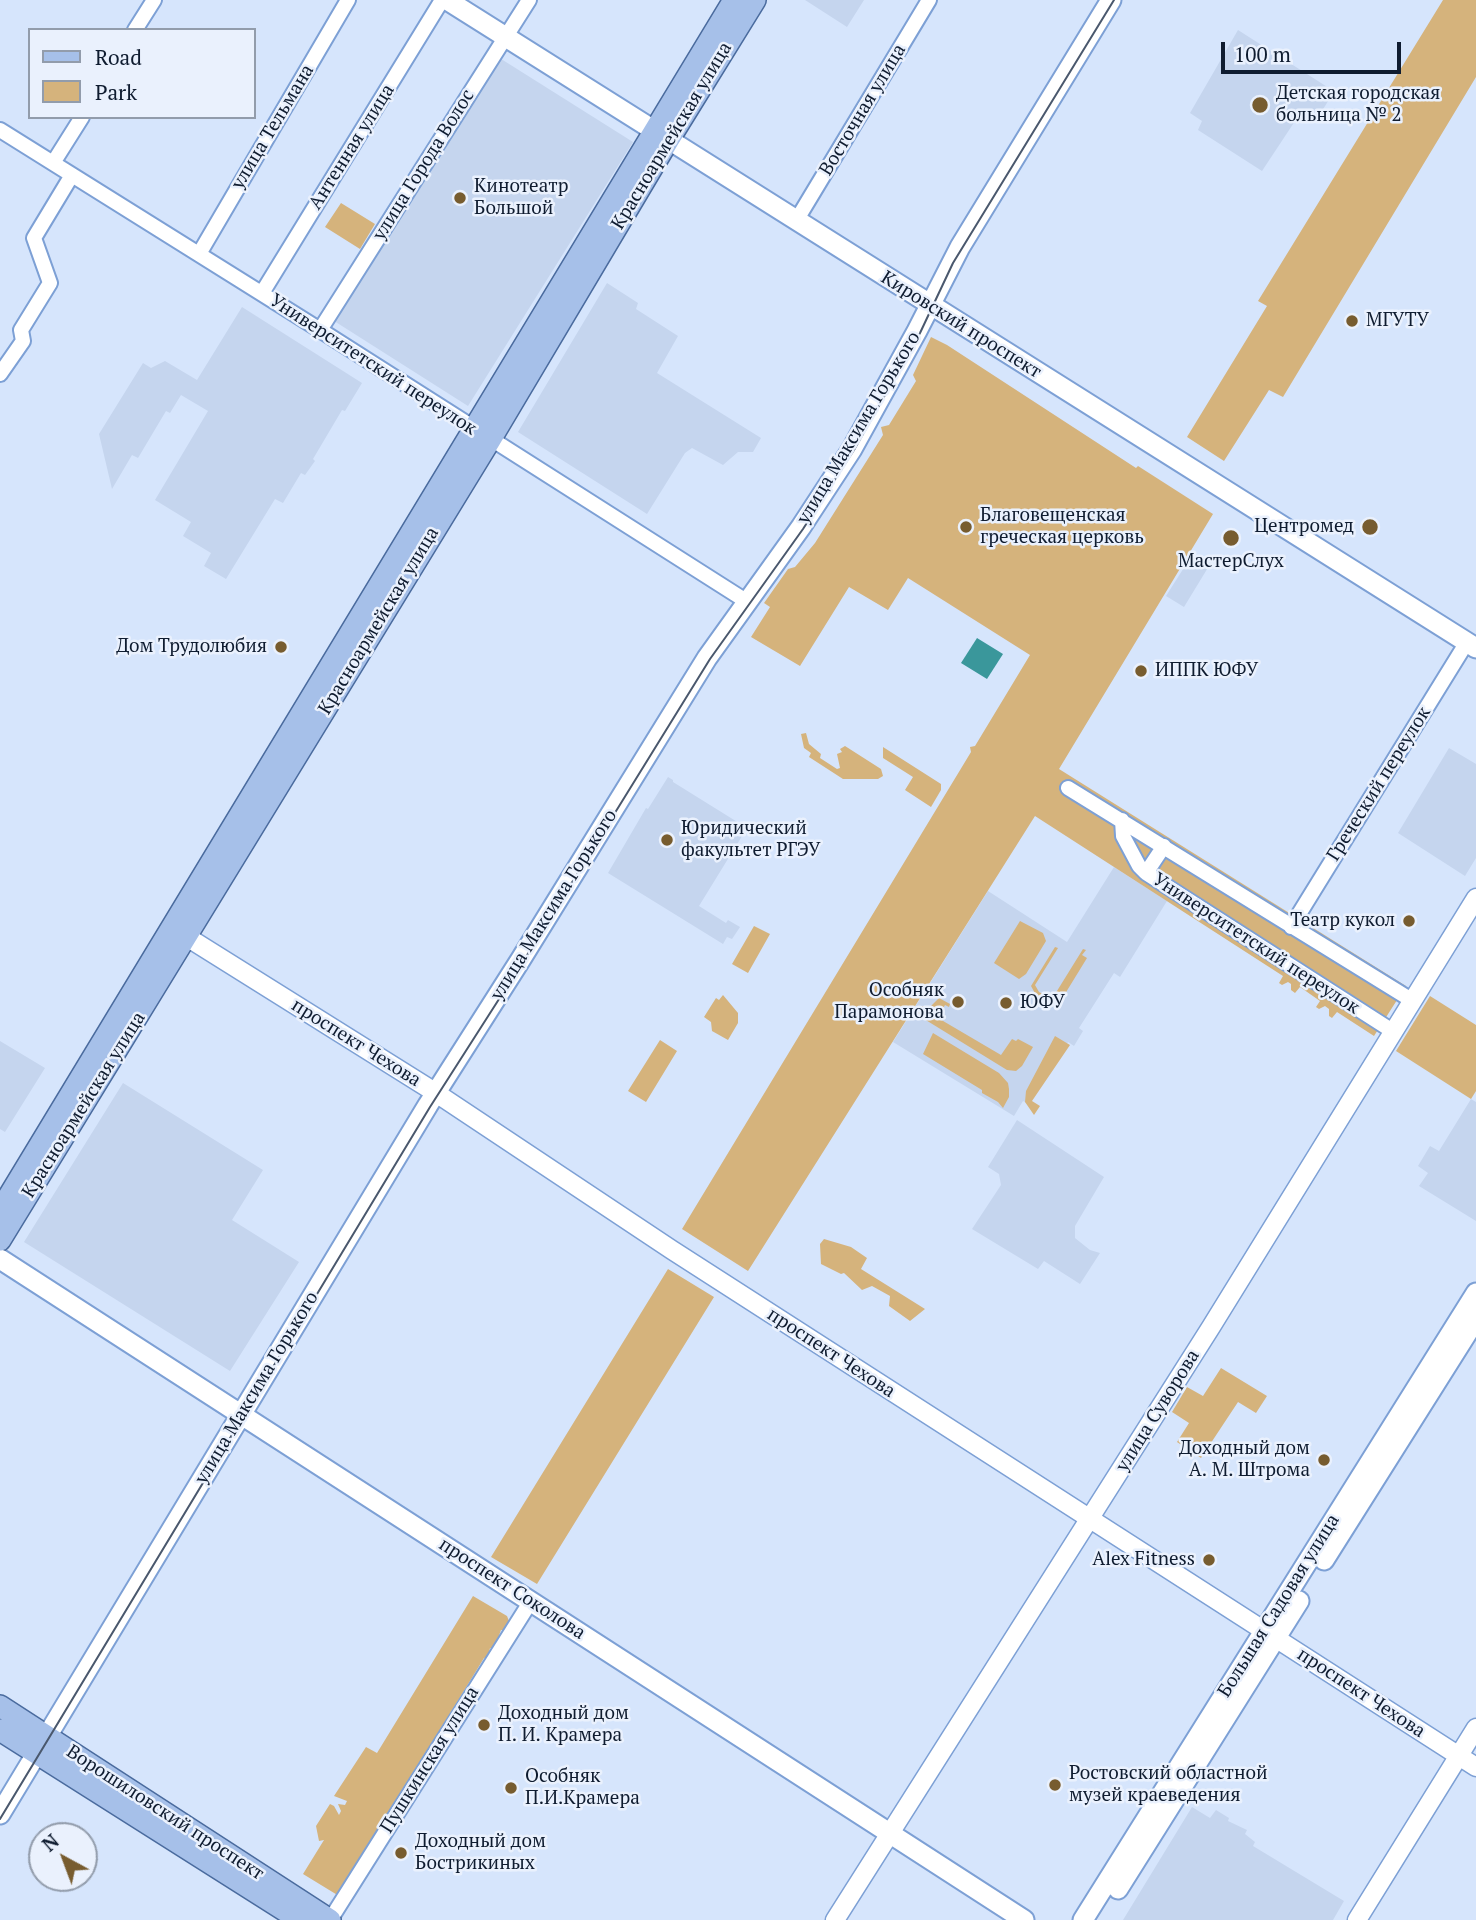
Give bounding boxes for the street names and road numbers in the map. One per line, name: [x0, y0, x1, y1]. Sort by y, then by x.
street label: Красноармейская улица: [607, 38, 737, 234]
street label: Восточная улица: [815, 40, 911, 180]
street label: улица Тельмана: [227, 60, 319, 194]
street label: Антенная улица: [304, 80, 400, 214]
street label: улица Города Волос: [368, 85, 480, 245]
street label: Кировский проспект: [877, 266, 1045, 384]
street label: Университетский переулок: [265, 290, 481, 440]
street label: улица Максима Горького: [792, 328, 926, 528]
street label: Красноармейская улица: [314, 523, 444, 719]
street label: Греческий переулок: [1322, 703, 1436, 865]
street label: улица Максима Горького: [486, 805, 622, 1005]
street label: Университетский переулок: [1148, 869, 1364, 1019]
street label: проспект Чехова: [287, 994, 425, 1092]
street label: Красноармейская улица: [17, 1008, 151, 1202]
street label: улица Максима Горького: [190, 1288, 324, 1488]
street label: проспект Чехова: [763, 1303, 899, 1403]
street label: улица Суворова: [1111, 1346, 1205, 1476]
street label: Большая Садовая улица: [1213, 1510, 1345, 1702]
street label: проспект Соколова: [435, 1533, 589, 1645]
street label: проспект Чехова: [1293, 1643, 1429, 1743]
street label: Пушкинская улица: [376, 1683, 484, 1837]
street label: Ворошиловский проспект: [62, 1740, 268, 1886]

